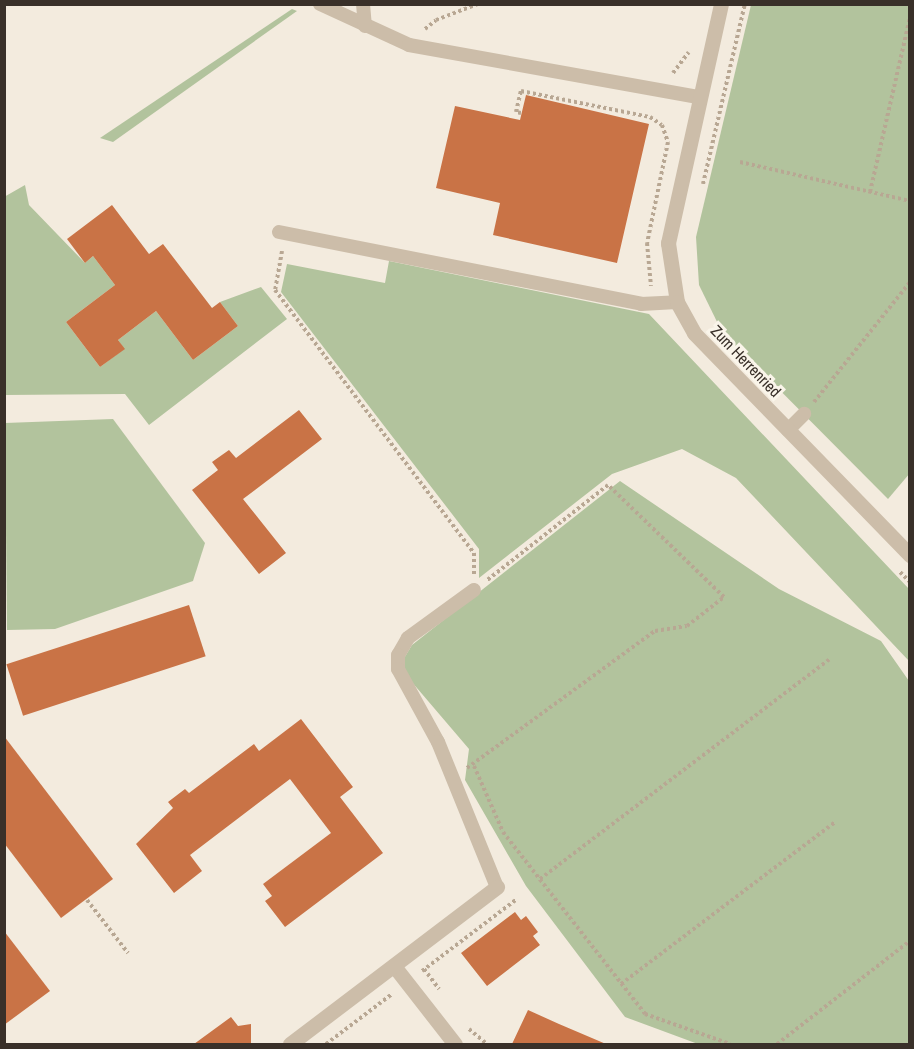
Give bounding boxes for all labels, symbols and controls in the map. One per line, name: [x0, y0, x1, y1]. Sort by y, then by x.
street label: Zum Herrenried: [707, 321, 785, 401]

